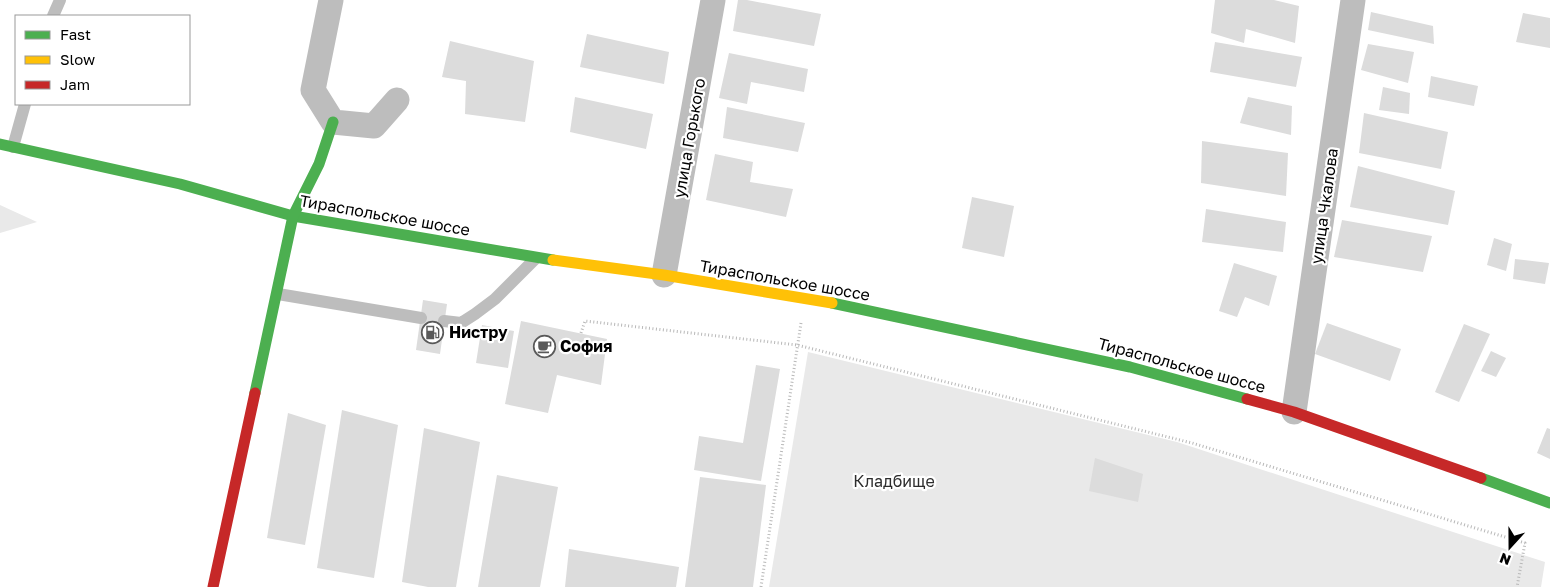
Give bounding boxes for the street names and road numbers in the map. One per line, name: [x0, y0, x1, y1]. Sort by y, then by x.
street label: улица Горького: [669, 77, 709, 199]
street label: улица Чкалова: [1306, 147, 1342, 265]
street label: Тираспольское шоссе: [298, 190, 472, 240]
street label: Тираспольское шоссе: [698, 255, 872, 305]
street label: Тираспольское шоссе: [1096, 333, 1268, 397]

